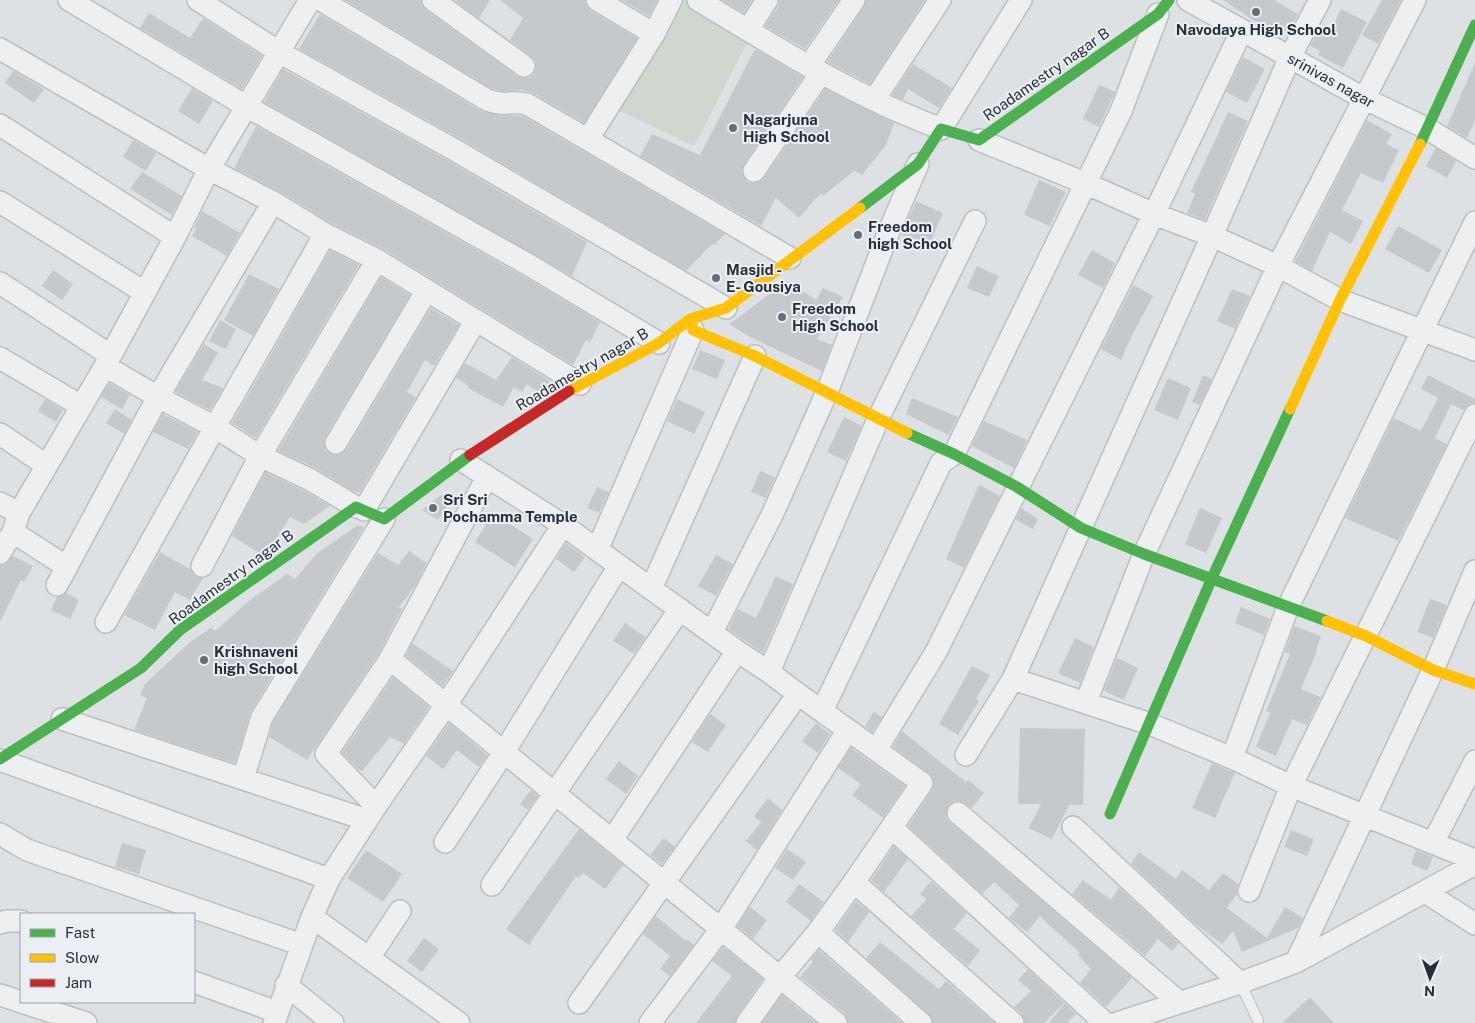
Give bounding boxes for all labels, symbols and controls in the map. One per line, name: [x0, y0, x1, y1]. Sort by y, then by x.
marker: Navodaya High School: [1250, 6, 1262, 18]
place label: Navodaya High School: [1176, 21, 1336, 38]
street label: Roadamestry nagar B: [980, 24, 1112, 124]
street label: srinivas nagar: [1285, 49, 1377, 111]
place label: Nagarjuna High School: [743, 111, 830, 145]
marker: Nagarjuna High School: [727, 122, 739, 134]
place label: Freedom high School: [868, 218, 952, 252]
marker: Freedom high School: [852, 229, 864, 241]
place label: Masjid - E- Gousiya: [726, 261, 801, 295]
marker: Masjid - E- Gousiya: [710, 272, 722, 284]
place label: Freedom High School: [792, 300, 879, 334]
marker: Freedom High School: [776, 311, 788, 323]
street label: Roadamestry nagar B: [513, 324, 651, 414]
place label: Sri Sri Pochamma Temple: [443, 491, 578, 525]
marker: Sri Sri Pochamma Temple: [427, 502, 439, 514]
street label: Roadamestry nagar B: [165, 526, 297, 628]
place label: Krishnaveni high School: [214, 643, 298, 677]
marker: Krishnaveni high School: [198, 654, 210, 666]
legend: [20, 913, 195, 1003]
text: Fast: [65, 924, 95, 941]
text: Slow: [65, 949, 100, 966]
north arrow: [1405, 953, 1455, 1003]
text: Jam: [65, 974, 92, 991]
text: N: [1424, 983, 1435, 999]

